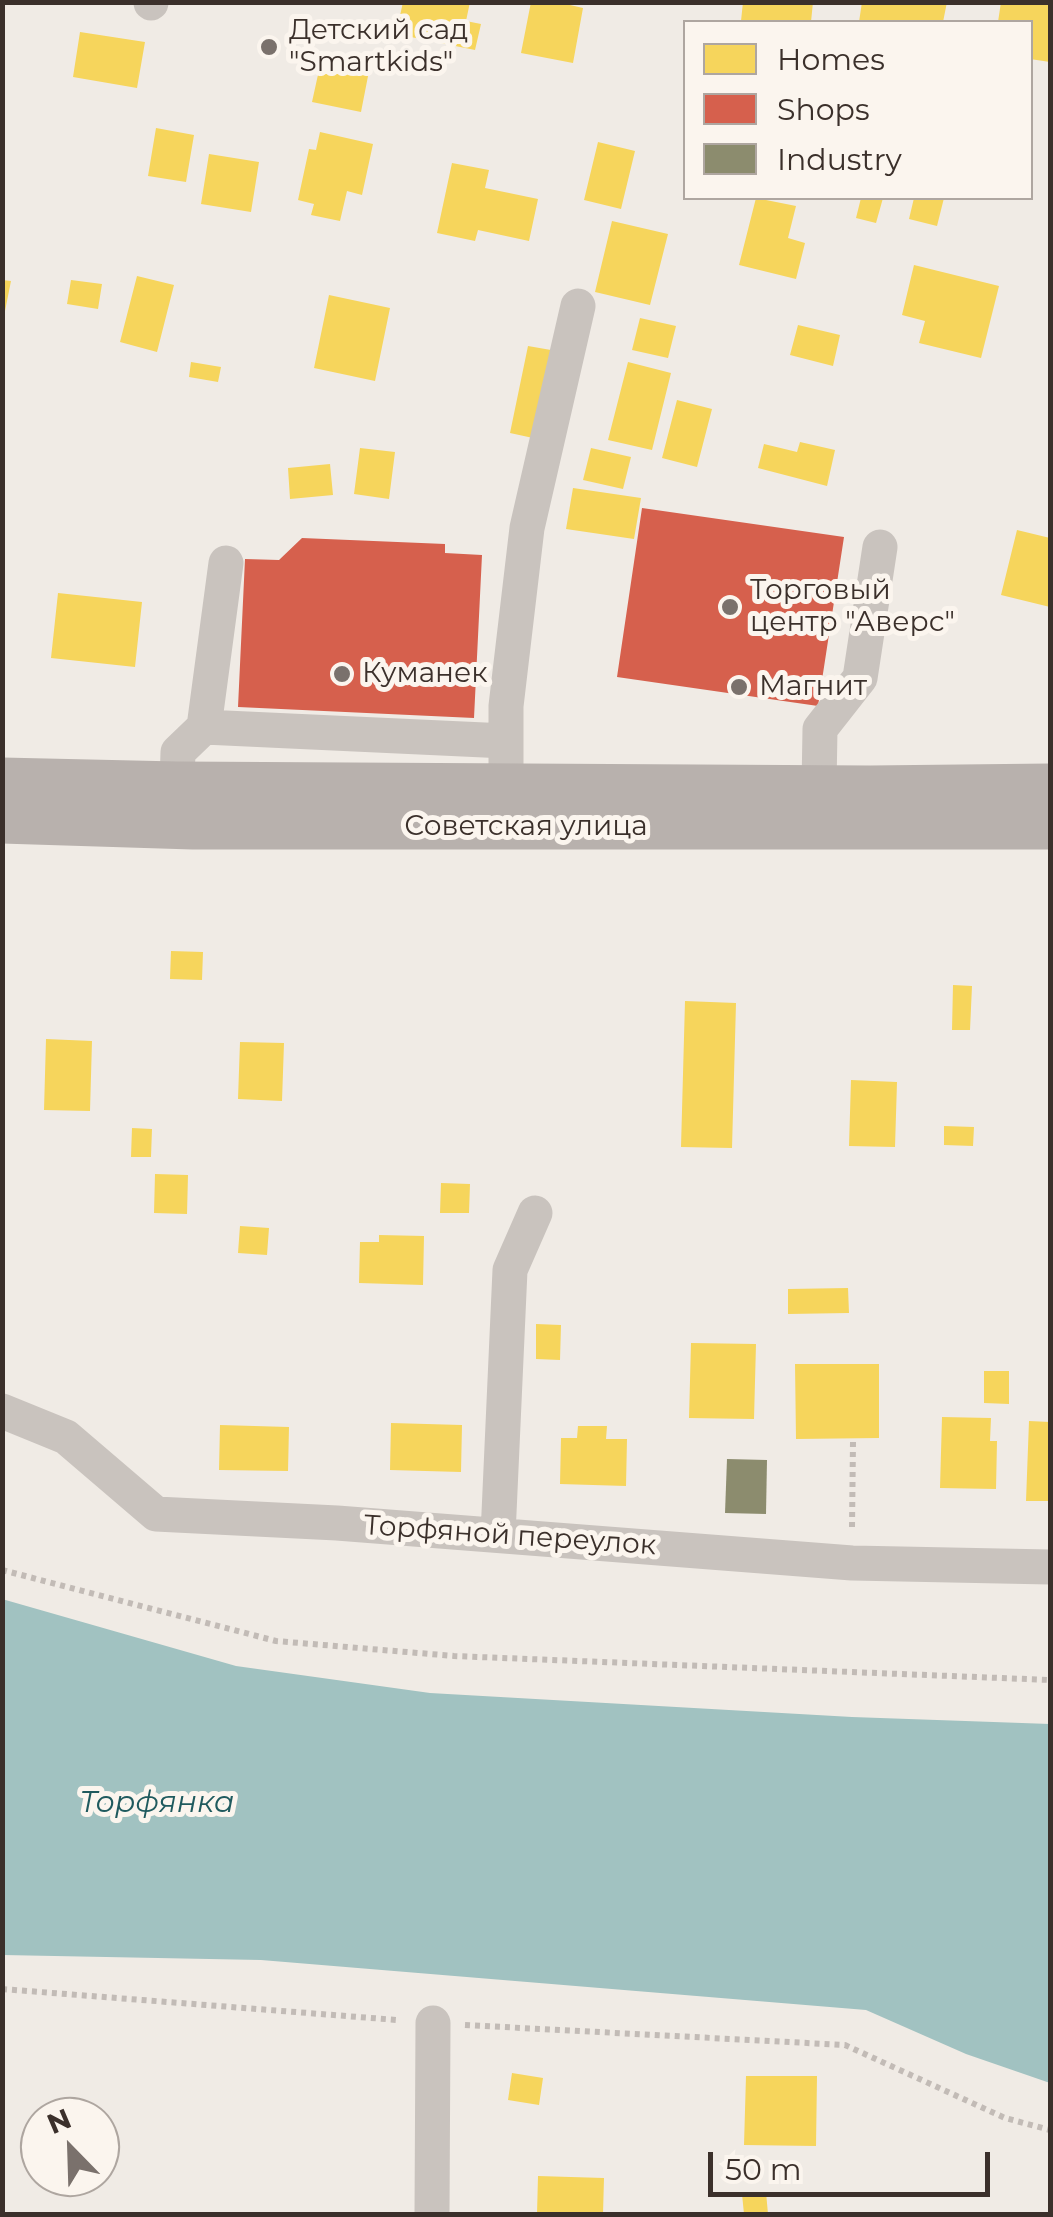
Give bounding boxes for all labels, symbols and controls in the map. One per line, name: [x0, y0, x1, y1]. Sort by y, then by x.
place label: Детский сад "Smartkids": [289, 14, 468, 80]
legend: [683, 20, 1033, 200]
marker: Детский сад "Smartkids": [258, 36, 280, 58]
text: Homes: [777, 41, 885, 78]
text: Shops: [777, 91, 870, 128]
text: Industry: [777, 141, 902, 178]
place label: Торговый центр "Аверс": [750, 574, 955, 640]
marker: Торговый центр "Аверс": [719, 596, 741, 618]
place label: Куманек: [362, 657, 487, 691]
marker: Куманек: [331, 663, 353, 685]
place label: Магнит: [759, 670, 867, 704]
marker: Магнит: [728, 676, 750, 698]
street label: Советская улица: [404, 810, 648, 844]
street label: Торфяной переулок: [363, 1509, 657, 1563]
water label: Торфянка: [80, 1785, 234, 1821]
north arrow: [20, 2097, 120, 2197]
text: N: [42, 2101, 76, 2141]
scale bar: [713, 2132, 996, 2194]
text: 50 m: [725, 2151, 802, 2188]

